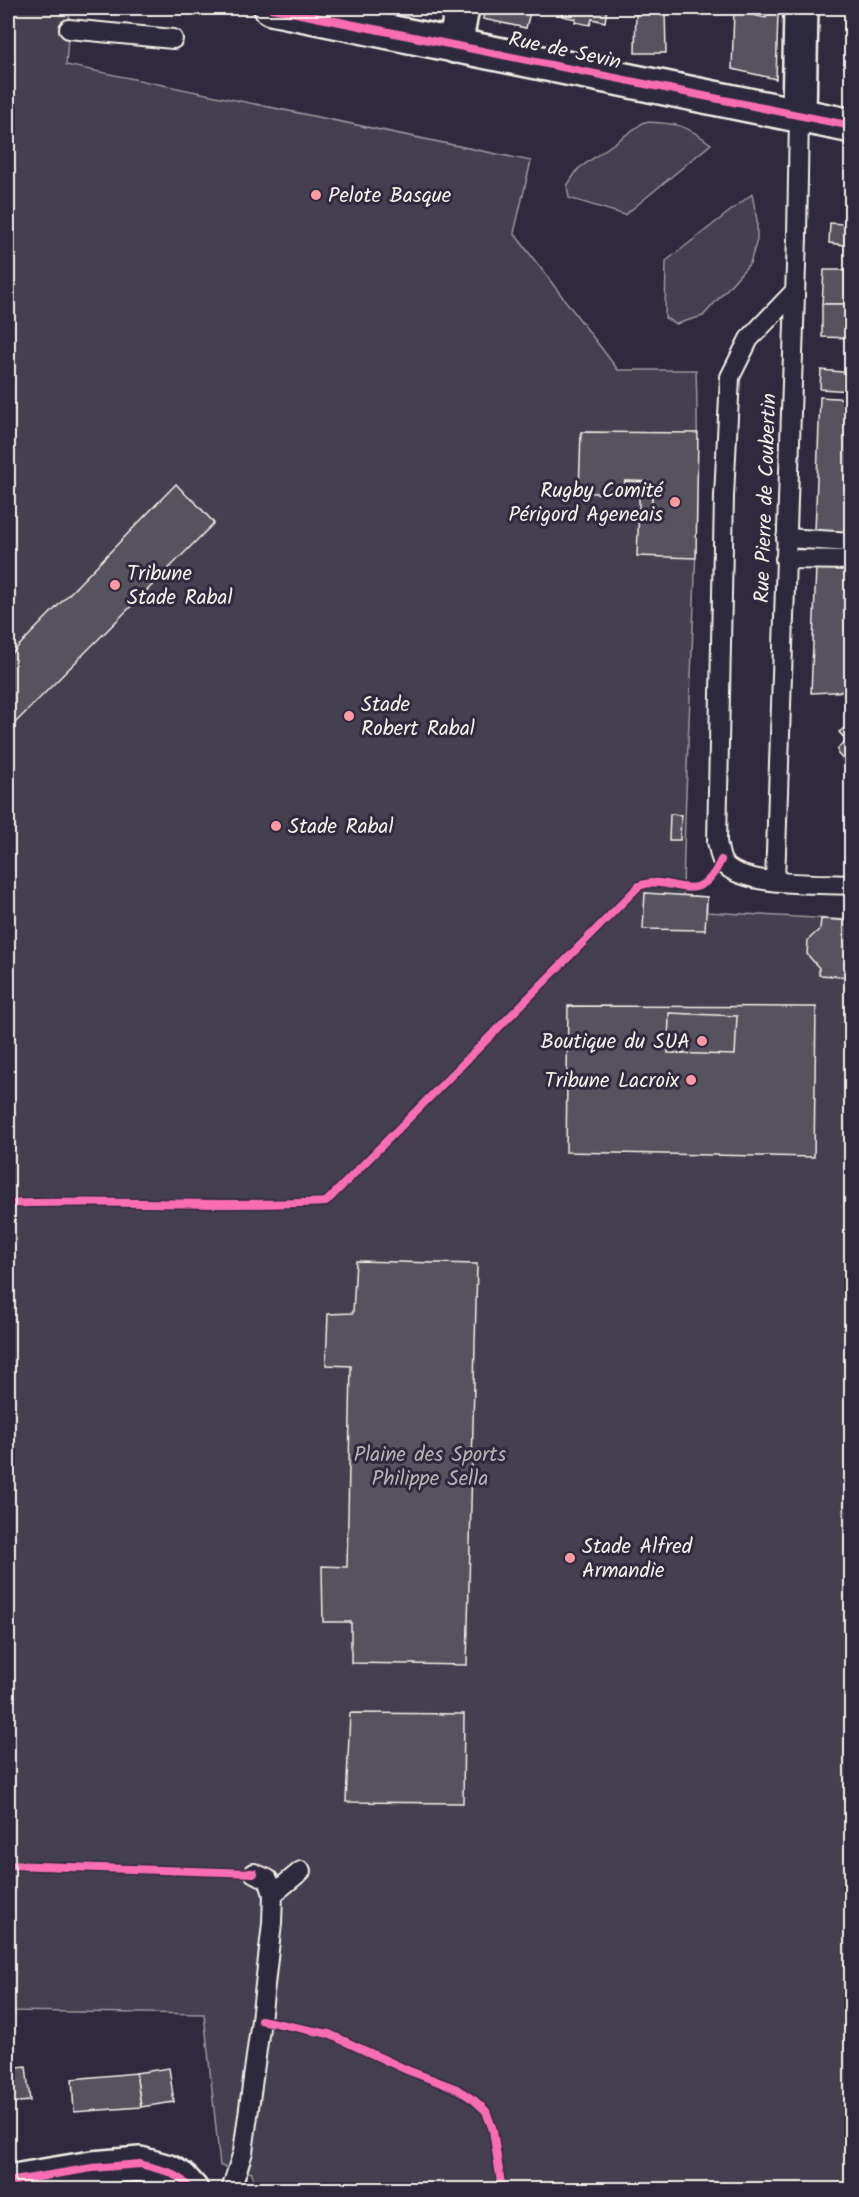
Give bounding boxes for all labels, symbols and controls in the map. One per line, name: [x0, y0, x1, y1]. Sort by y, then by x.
street label: Rue de Sevin: [505, 23, 624, 79]
place label: Pelote Basque: [328, 180, 452, 213]
marker: Pelote Basque: [309, 188, 323, 202]
street label: Rue Pierre de Coubertin: [746, 392, 787, 604]
place label: Rugby Comité Périgord Ageneais: [508, 475, 664, 532]
marker: Rugby Comité Périgord Ageneais: [668, 495, 682, 509]
place label: Tribune Stade Rabal: [127, 558, 233, 615]
marker: Tribune Stade Rabal: [108, 578, 122, 592]
place label: Stade Robert Rabal: [361, 689, 475, 746]
marker: Stade Robert Rabal: [342, 709, 356, 723]
place label: Stade Rabal: [288, 811, 394, 844]
marker: Stade Rabal: [269, 819, 283, 833]
place label: Boutique du SUA: [540, 1026, 690, 1059]
marker: Boutique du SUA: [695, 1034, 709, 1048]
place label: Tribune Lacroix: [545, 1065, 680, 1098]
marker: Tribune Lacroix: [684, 1073, 698, 1087]
park label: Plaine des Sports Philippe Sella: [354, 1439, 506, 1496]
place label: Stade Alfred Armandie: [582, 1531, 693, 1588]
marker: Stade Alfred Armandie: [563, 1551, 577, 1565]

